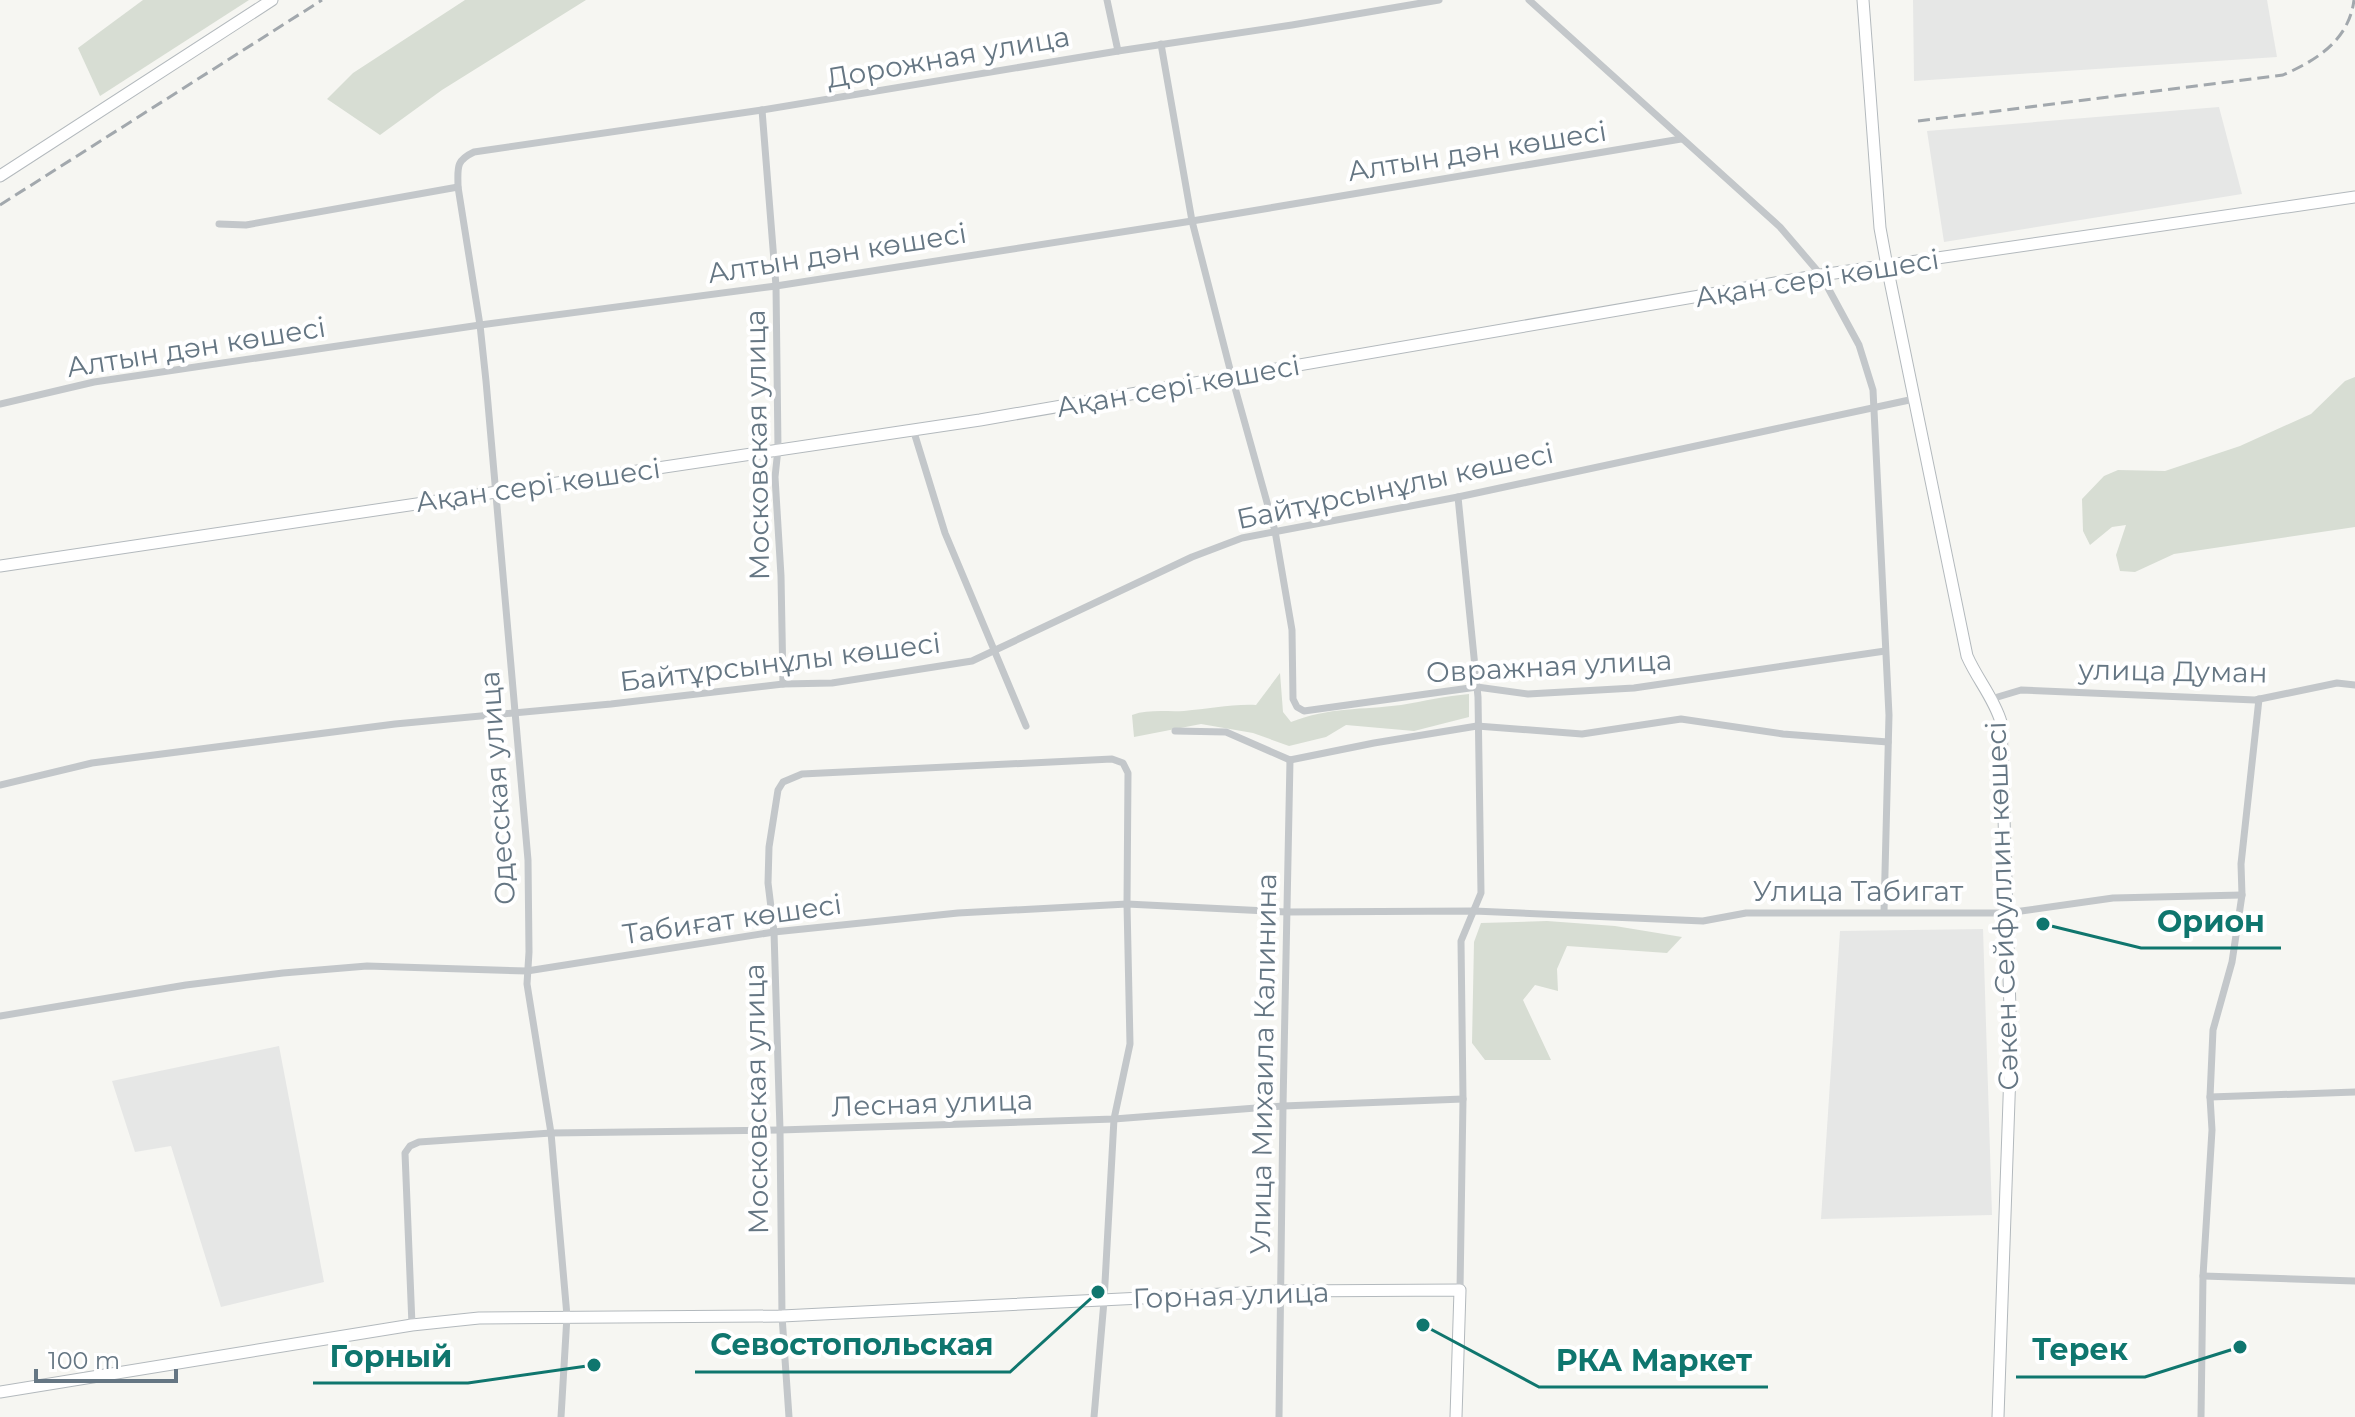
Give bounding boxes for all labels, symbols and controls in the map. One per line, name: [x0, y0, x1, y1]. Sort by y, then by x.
street label: Дорожная улица: [824, 19, 1072, 95]
street label: Алтын дән көшесі: [1345, 114, 1609, 188]
street label: Алтын дән көшесі: [705, 216, 969, 290]
street label: Ақан сері көшесі: [1693, 242, 1941, 314]
street label: Московская улица: [738, 309, 776, 581]
street label: Алтын дән көшесі: [64, 310, 328, 384]
street label: Ақан сері көшесі: [1054, 348, 1302, 424]
street label: Байтұрсынұлы көшесі: [1234, 436, 1556, 536]
street label: Ақан сері көшесі: [413, 451, 663, 519]
street label: Байтұрсынұлы көшесі: [618, 625, 942, 699]
street label: Овражная улица: [1425, 643, 1673, 689]
street label: улица Думан: [2077, 652, 2268, 690]
street label: Одесская улица: [472, 670, 522, 906]
street label: Сәкен Сейфуллин көшесі: [1979, 721, 2025, 1091]
street label: Улица Михаила Калинина: [1243, 873, 1283, 1255]
street label: Улица Табигат: [1753, 874, 1964, 908]
street label: Табиғат көшесі: [620, 887, 844, 951]
callout: Орион: [2141, 894, 2281, 948]
text: Орион: [2157, 903, 2265, 940]
street label: Московская улица: [737, 963, 775, 1235]
street label: Лесная улица: [830, 1082, 1034, 1124]
street label: Горная улица: [1132, 1275, 1330, 1315]
callout: Севостопольская: [695, 1318, 1010, 1372]
callout: Терек: [2016, 1323, 2145, 1377]
text: Севостопольская: [710, 1326, 994, 1363]
callout: Горный: [313, 1329, 468, 1383]
text: Терек: [2032, 1331, 2129, 1368]
scale bar: [36, 1333, 176, 1383]
callout: РКА Маркет: [1539, 1333, 1768, 1387]
text: Горный: [330, 1338, 452, 1375]
text: РКА Маркет: [1556, 1342, 1752, 1379]
text: 100 m: [48, 1346, 120, 1375]

